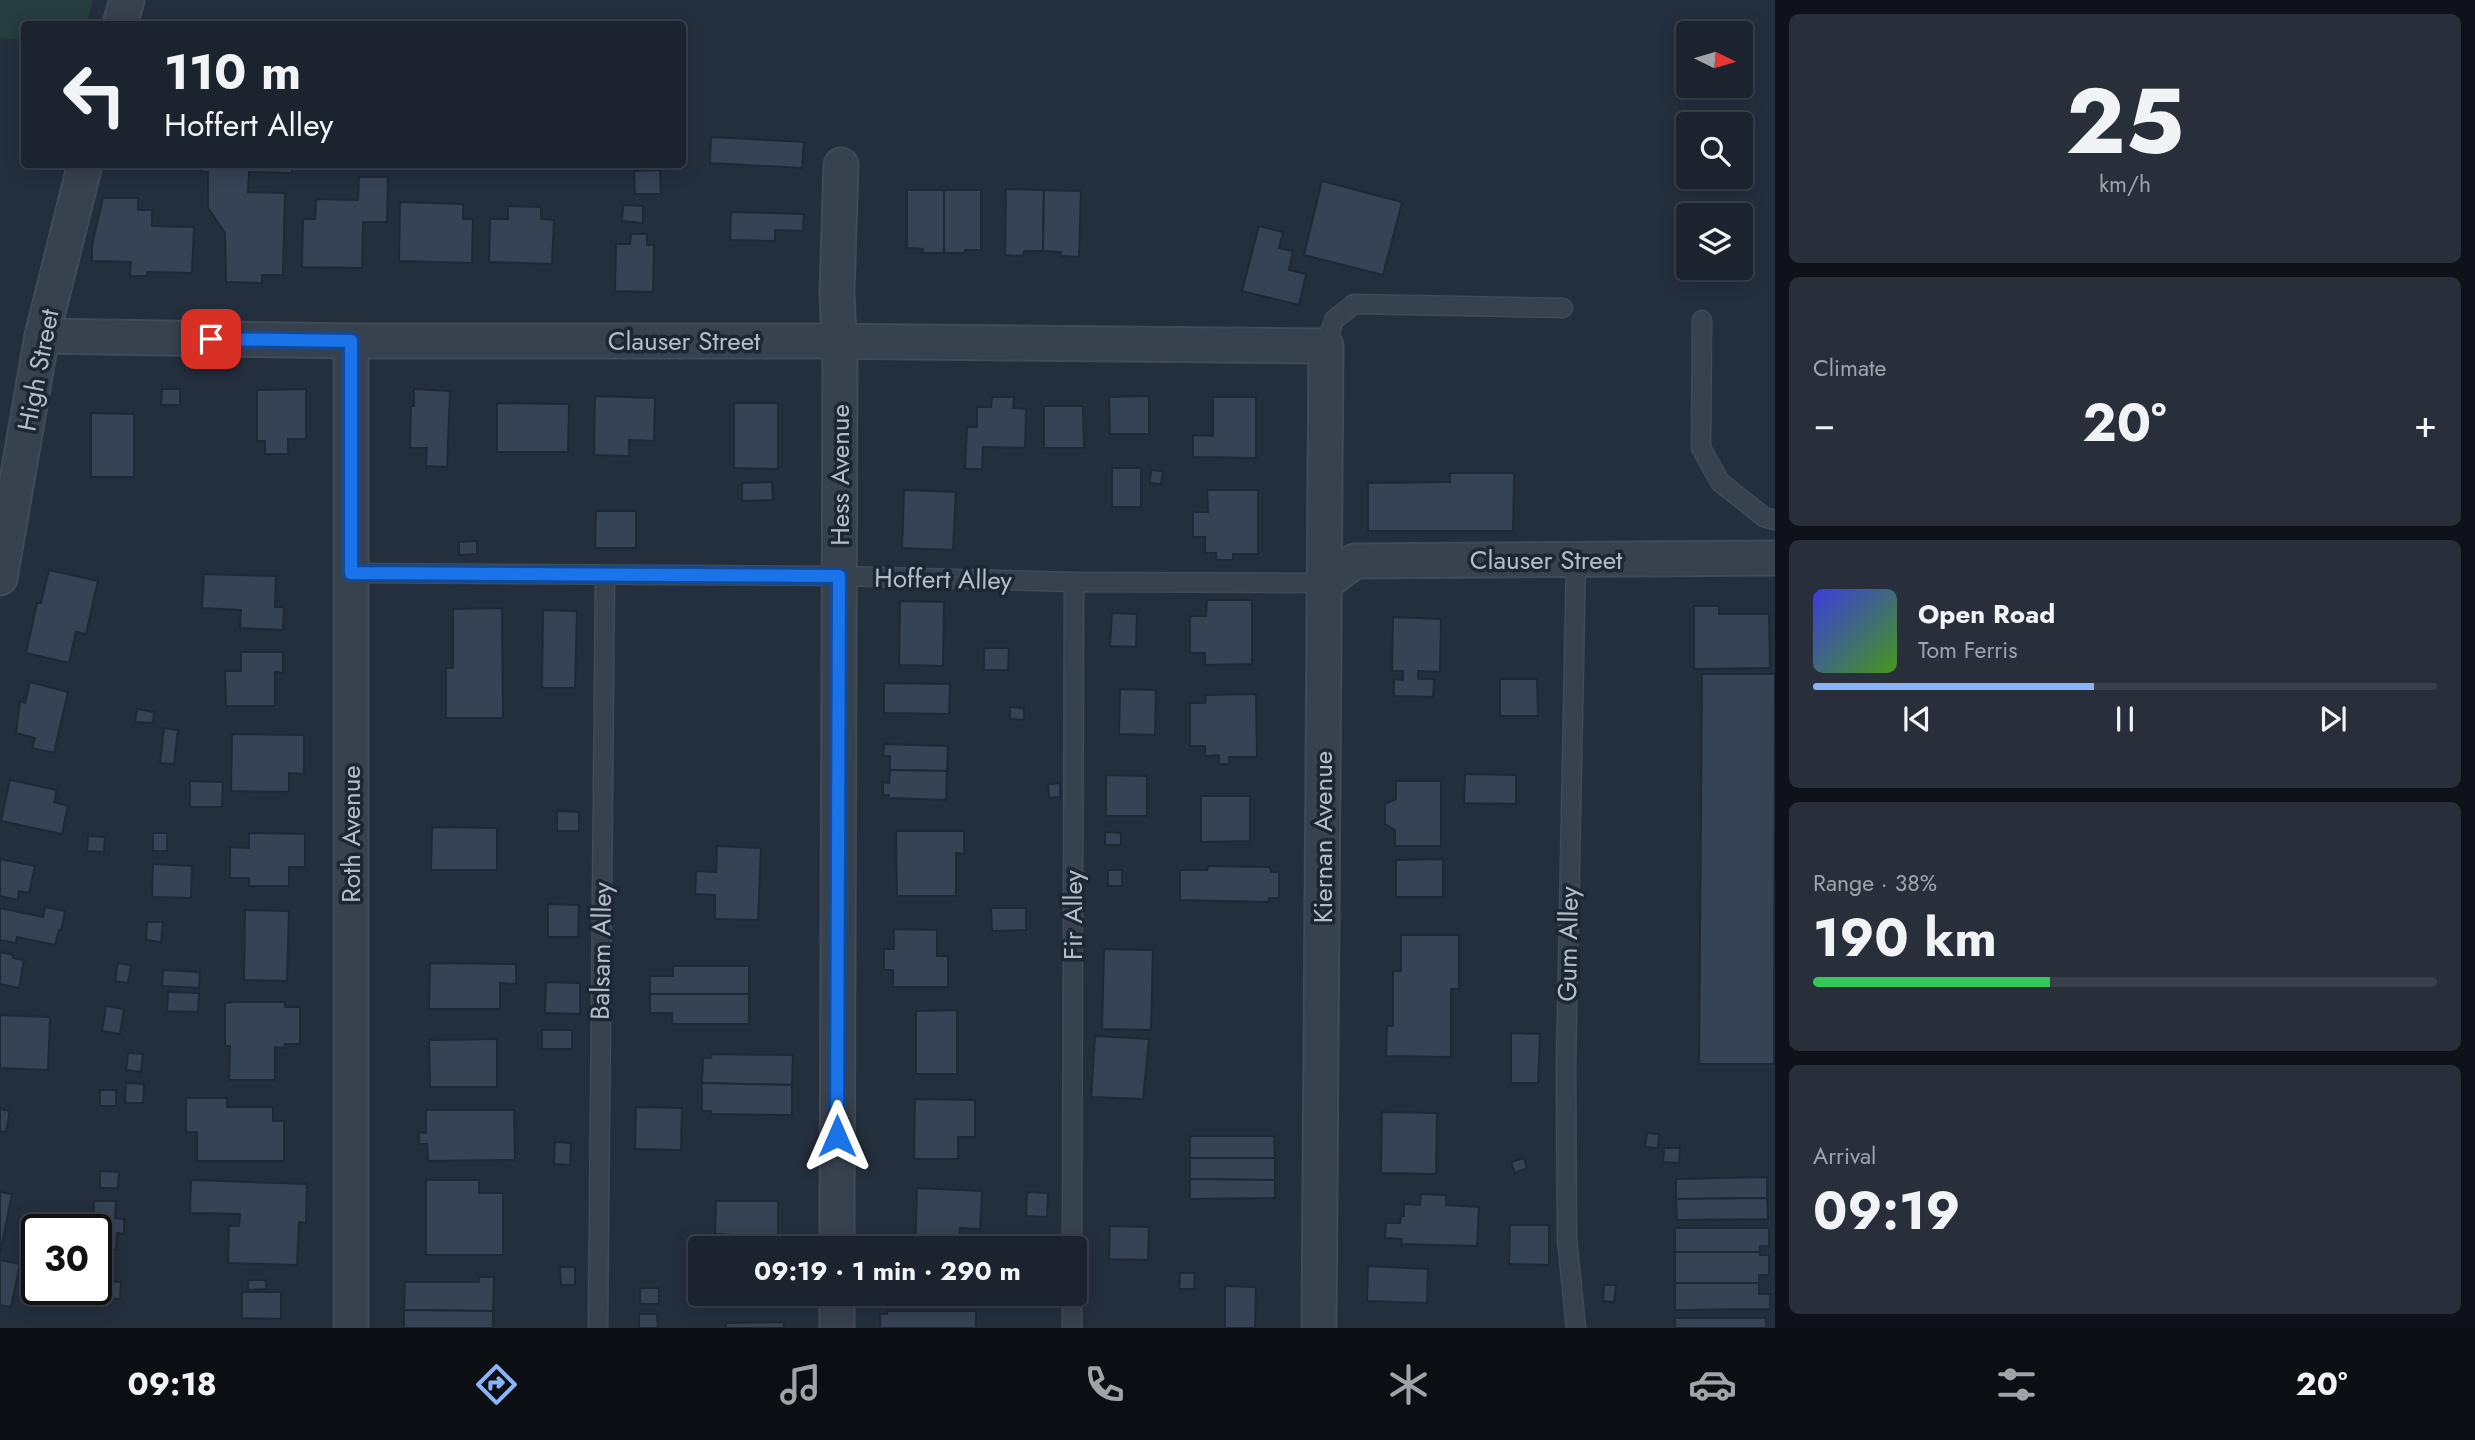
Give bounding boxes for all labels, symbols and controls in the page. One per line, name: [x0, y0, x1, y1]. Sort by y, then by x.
north arrow: [1676, 21, 1754, 98]
map controls: [1676, 21, 1753, 280]
text: 110 m: [164, 37, 301, 107]
icon: left: [49, 49, 140, 140]
text: 25: [2066, 56, 2184, 187]
text: Hoffert Alley: [164, 102, 333, 148]
button: search: [1676, 112, 1753, 189]
text: km/h: [2099, 167, 2151, 201]
button: layers: [1676, 203, 1753, 280]
street label: High Street: [8, 305, 69, 434]
pin: [181, 309, 241, 369]
icon: arrive: [192, 320, 230, 358]
street label: Clauser Street: [608, 322, 761, 360]
text: Climate: [1813, 351, 1886, 385]
text: 20°: [2083, 385, 2167, 461]
text: −: [1813, 396, 1835, 451]
text: +: [2414, 396, 2437, 451]
street label: Hess Avenue: [821, 404, 859, 546]
street label: Clauser Street: [1470, 541, 1623, 579]
street label: Hoffert Alley: [874, 559, 1013, 599]
text: Open Road: [1918, 595, 2055, 633]
text: Tom Ferris: [1918, 633, 2017, 667]
icon: previous: [1898, 700, 1936, 738]
icon: pause: [2106, 700, 2144, 738]
icon: next: [2314, 700, 2352, 738]
street label: Kiernan Avenue: [1304, 751, 1342, 923]
street label: Roth Avenue: [332, 765, 370, 903]
text: Range · 38%: [1813, 866, 1937, 900]
street label: Fir Alley: [1054, 869, 1092, 960]
street label: Balsam Alley: [581, 881, 621, 1020]
street label: Gum Alley: [1548, 885, 1588, 1002]
text: 190 km: [1813, 900, 1997, 976]
position arrow: [800, 1099, 874, 1173]
text: Arrival: [1813, 1139, 1876, 1173]
text: 09:19: [1813, 1173, 1960, 1249]
speed limit sign: 30: [21, 1214, 112, 1305]
text: 09:19 · 1 min · 290 m: [754, 1252, 1021, 1290]
icon: directions: [472, 1360, 521, 1409]
icon: music: [776, 1360, 825, 1409]
icon: phone: [1080, 1360, 1129, 1409]
icon: climate: [1384, 1360, 1433, 1409]
icon: car: [1688, 1360, 1737, 1409]
icon: filters: [1992, 1360, 2041, 1409]
text: 09:18: [128, 1361, 217, 1407]
text: 20°: [2296, 1361, 2347, 1407]

